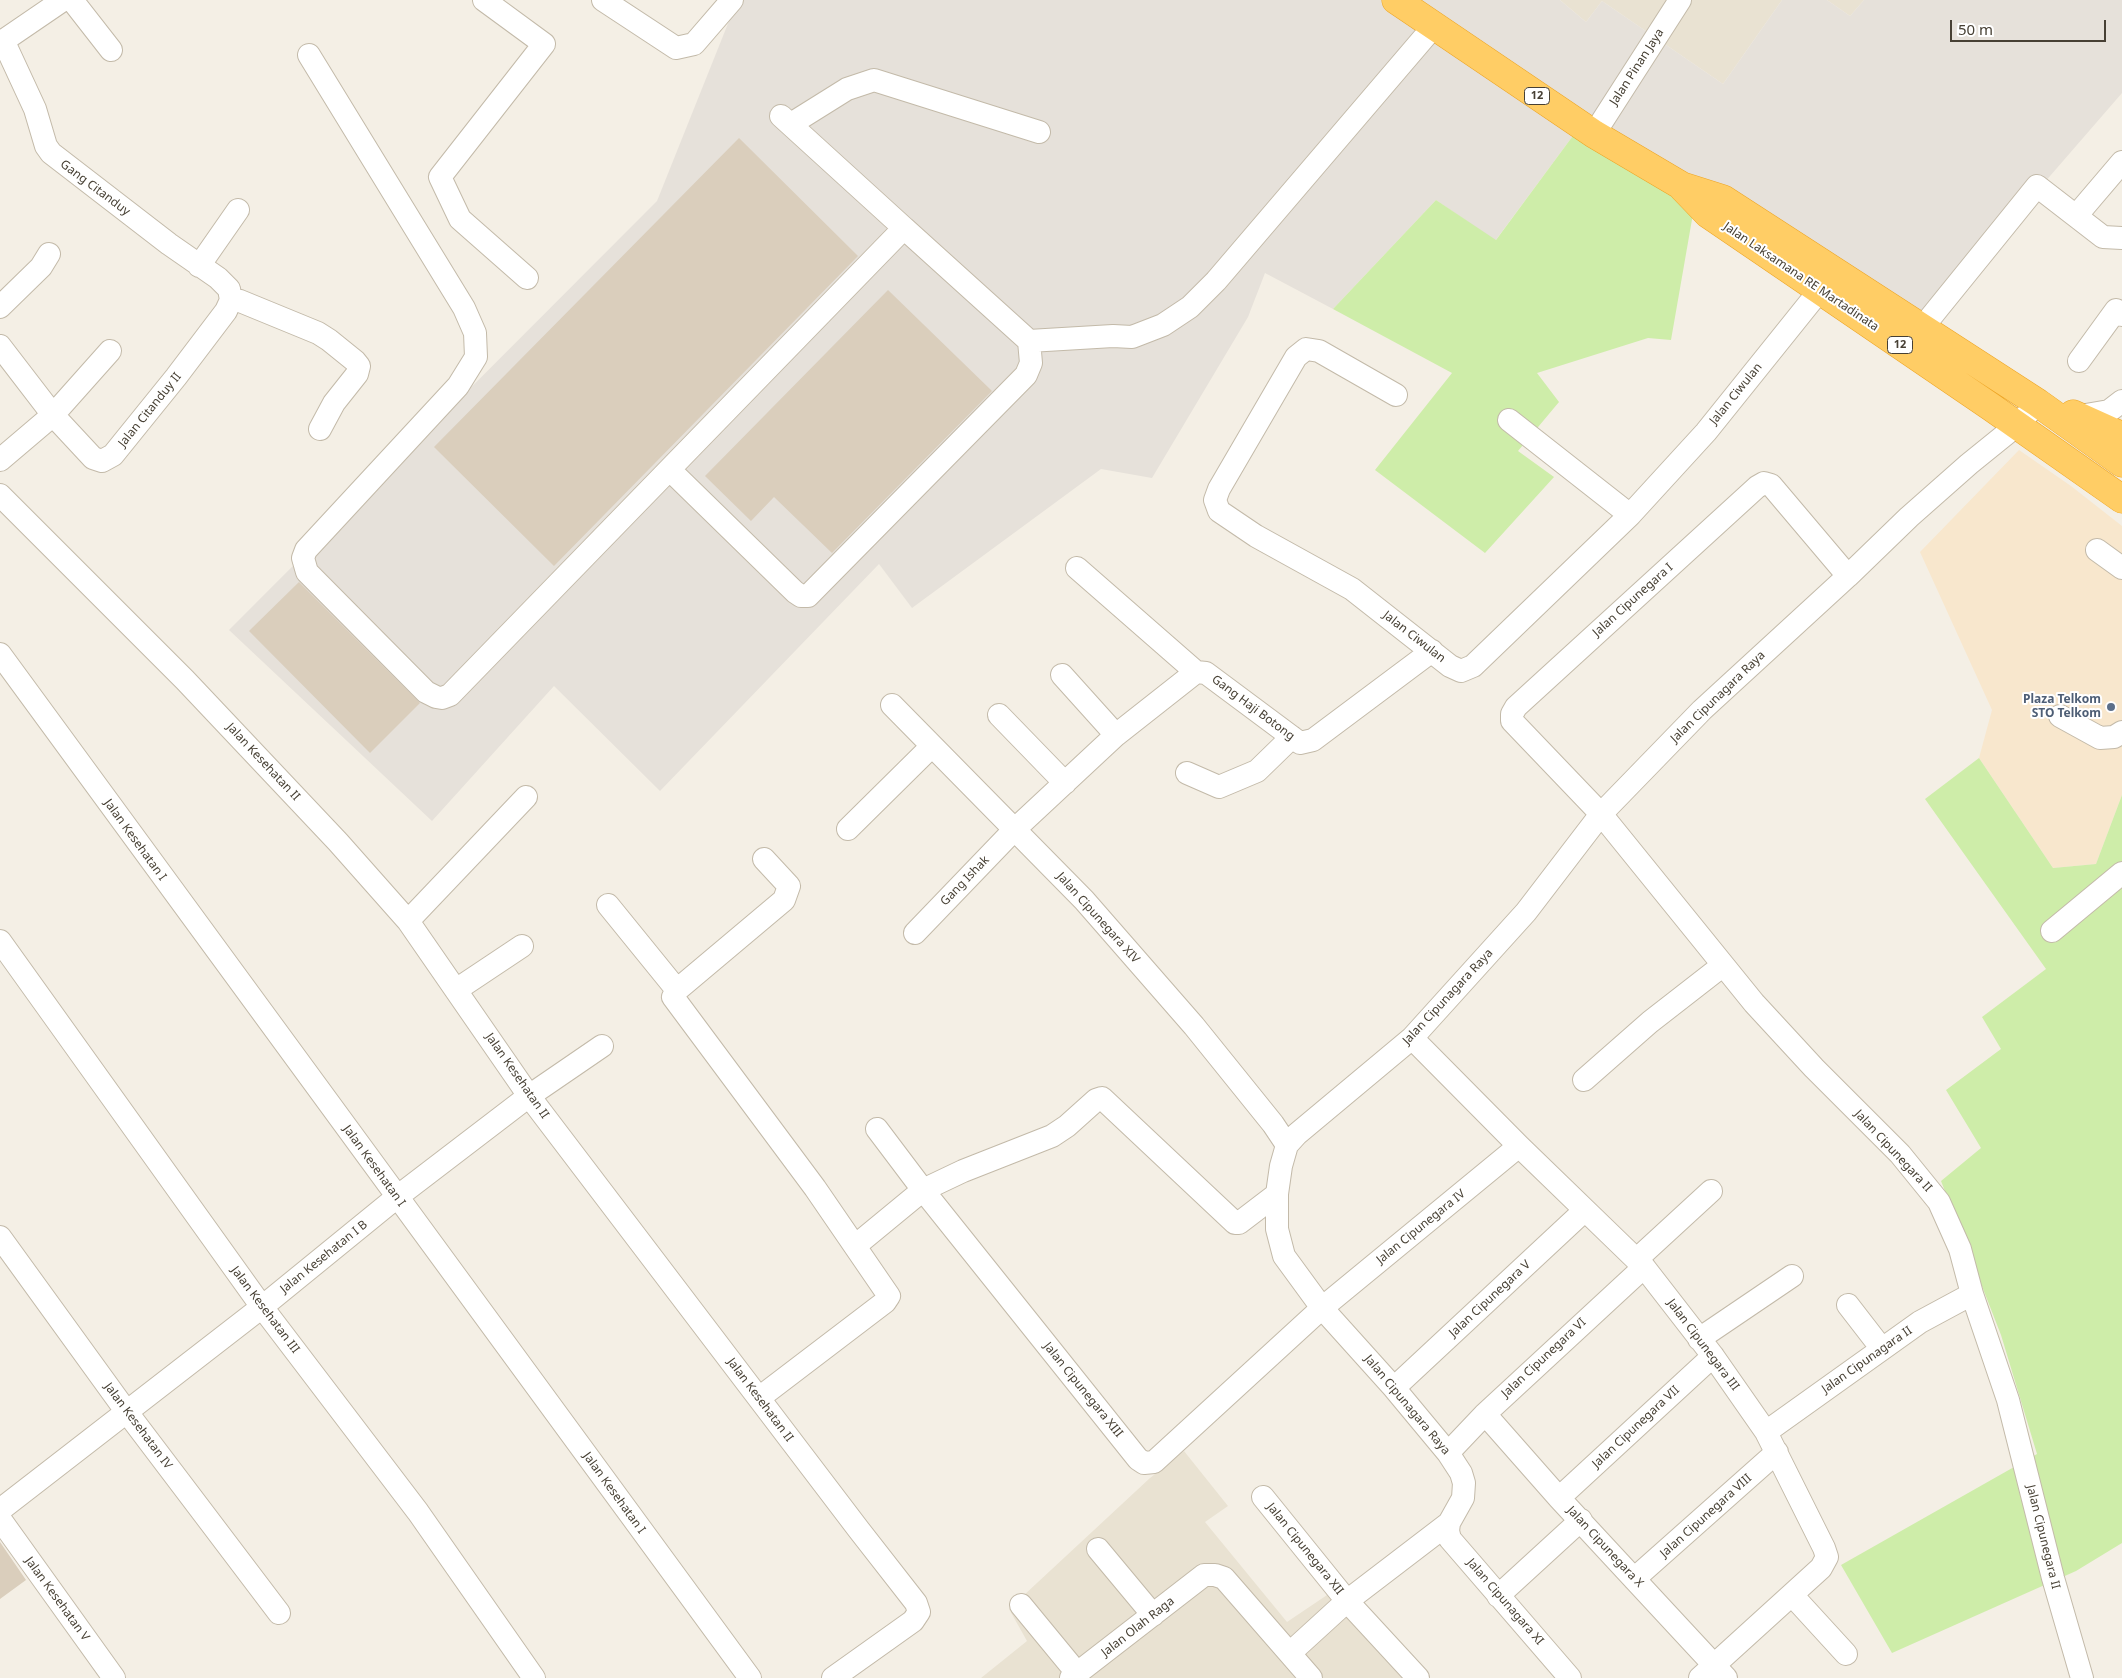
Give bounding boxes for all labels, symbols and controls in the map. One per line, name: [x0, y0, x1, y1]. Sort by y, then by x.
scale bar: [1952, 10, 2108, 42]
text: 50 m: [1958, 19, 1993, 39]
street label: Jalan Pinan Jaya: [1607, 26, 1667, 108]
road number: 12: [1524, 88, 1550, 104]
street label: Gang Citanduy: [57, 157, 133, 219]
street label: Jalan Laksamana RE Martadinata: [1721, 220, 1881, 334]
road number: 12: [1888, 336, 1912, 354]
street label: Jalan Ciwulan: [1707, 360, 1765, 428]
street label: Jalan Citanduy II: [116, 370, 184, 450]
street label: Jalan Cipunegara I: [1590, 560, 1676, 640]
street label: Jalan Ciwulan: [1380, 608, 1448, 666]
street label: Jalan Cipunagara Raya: [1668, 648, 1768, 746]
street label: Gang Haji Botong: [1209, 672, 1297, 744]
place label: Plaza Telkom STO Telkom: [2023, 693, 2101, 721]
marker: Plaza Telkom STO Telkom: [2105, 701, 2117, 713]
street label: Jalan Kesehatan II: [223, 720, 303, 804]
street label: Jalan Kesehatan I: [101, 797, 169, 883]
street label: Gang Ishak: [938, 853, 992, 909]
street label: Jalan Cipunegara XIV: [1054, 870, 1142, 966]
street label: Jalan Cipunagara Raya: [1400, 946, 1496, 1048]
street label: Jalan Kesehatan II: [482, 1031, 552, 1121]
street label: Jalan Cipunegara II: [1851, 1107, 1935, 1195]
street label: Jalan Kesehatan I: [340, 1123, 408, 1209]
street label: Jalan Cipunegara IV: [1374, 1187, 1468, 1267]
street label: Jalan Kesehatan I B: [278, 1217, 370, 1297]
street label: Jalan Cipunegara V: [1446, 1258, 1534, 1340]
street label: Jalan Kesehatan III: [228, 1264, 302, 1356]
street label: Jalan Cipunegara III: [1664, 1296, 1742, 1394]
street label: Jalan Cipunegara VI: [1499, 1315, 1589, 1401]
street label: Jalan Cipunagara II: [1819, 1323, 1915, 1397]
street label: Jalan Cipunegara XIII: [1040, 1340, 1126, 1440]
street label: Jalan Cipunagara Raya: [1361, 1352, 1453, 1458]
street label: Jalan Kesehatan II: [724, 1355, 796, 1445]
street label: Jalan Kesehatan IV: [101, 1380, 175, 1472]
street label: Jalan Cipunegara VII: [1589, 1383, 1683, 1471]
street label: Jalan Kesehatan I: [580, 1450, 648, 1536]
street label: Jalan Cipunegara VIII: [1657, 1471, 1755, 1561]
street label: Jalan Cipunegara II: [2023, 1483, 2063, 1591]
street label: Jalan Cipunegara XII: [1264, 1500, 1346, 1598]
street label: Jalan Cipunegara X: [1564, 1503, 1646, 1591]
street label: Jalan Kesehatan V: [22, 1554, 92, 1644]
street label: Jalan Cipunagara XI: [1464, 1556, 1546, 1648]
street label: Jalan Olah Raga: [1099, 1594, 1177, 1660]

